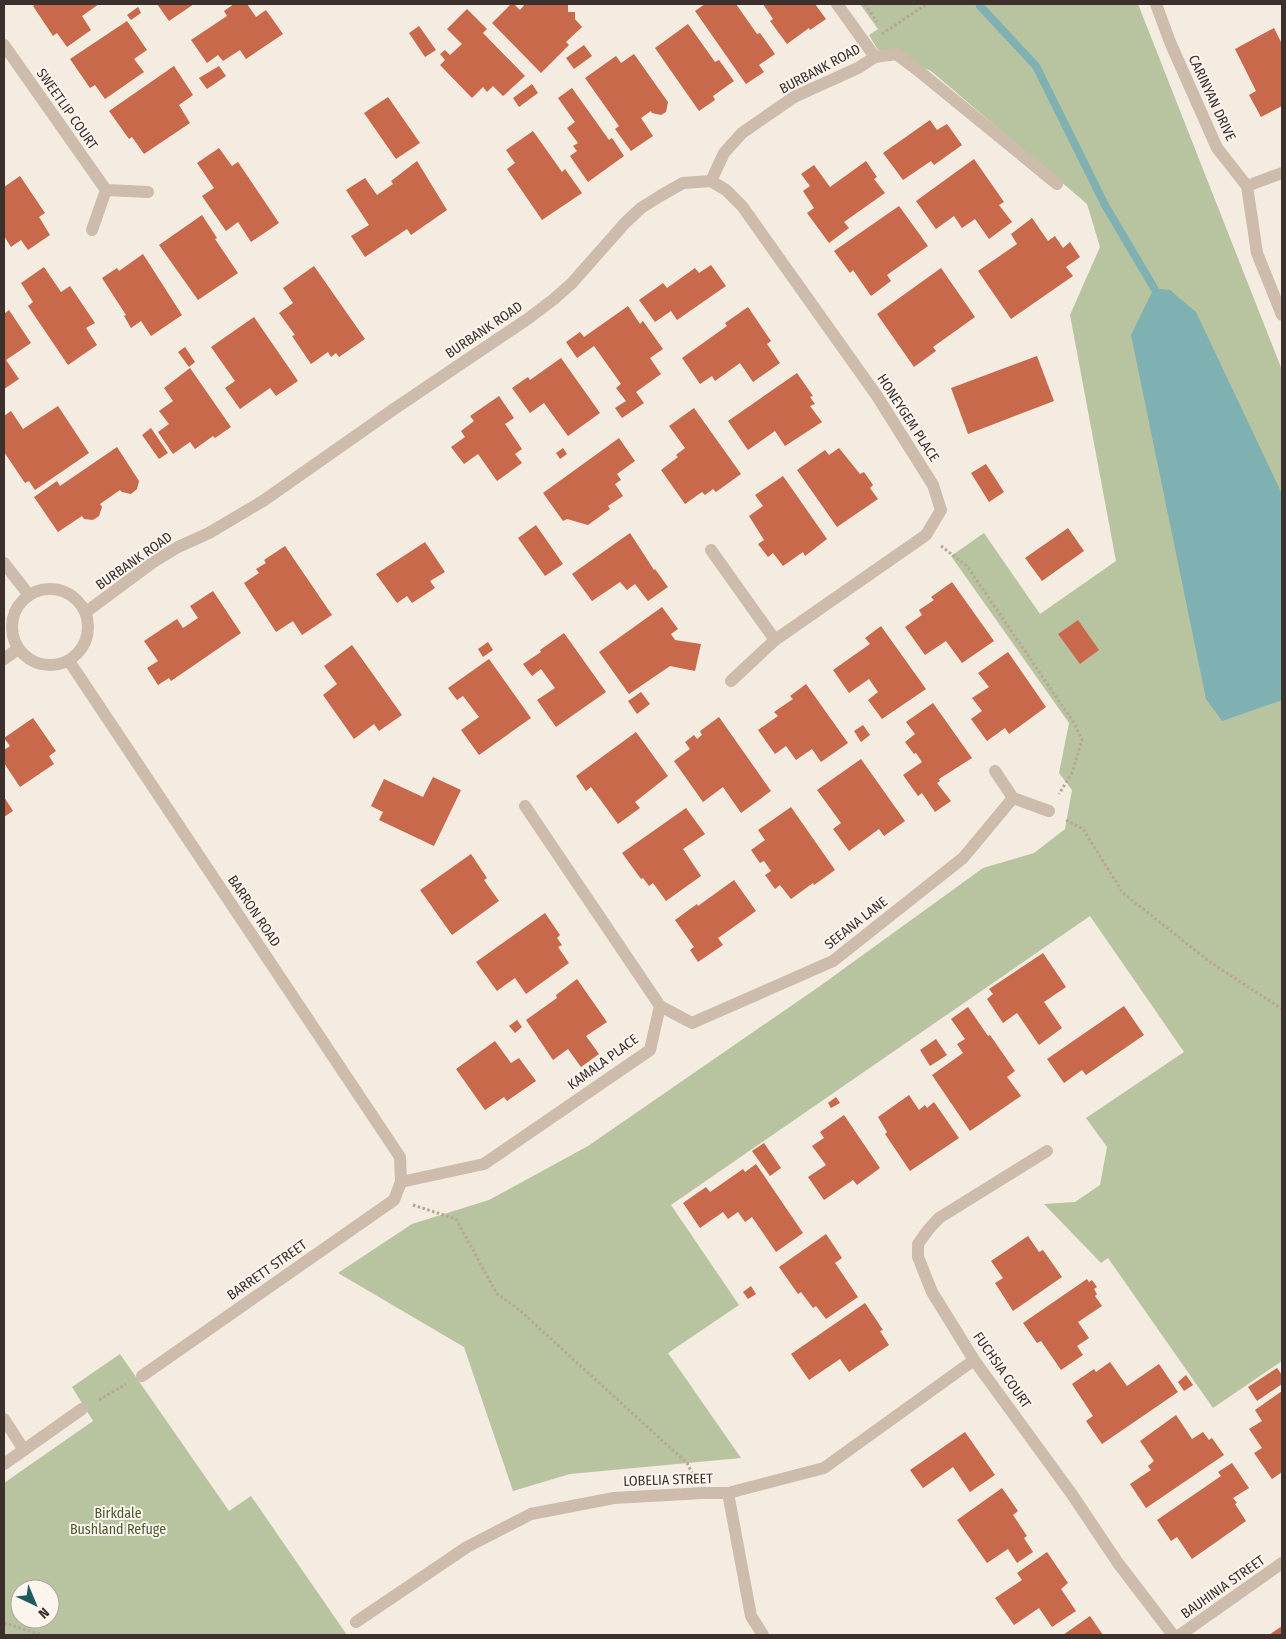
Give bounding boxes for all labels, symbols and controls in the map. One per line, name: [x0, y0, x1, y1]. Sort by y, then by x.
street label: BURBANK ROAD: [777, 41, 863, 97]
street label: CARINYAN DRIVE: [1185, 52, 1240, 144]
street label: SWEETLIP COURT: [33, 65, 102, 153]
street label: BURBANK ROAD: [442, 298, 526, 362]
street label: HONEYGEM PLACE: [873, 371, 943, 465]
street label: BURBANK ROAD: [93, 528, 175, 594]
street label: BARRON ROAD: [224, 872, 284, 950]
street label: SEEANA LANE: [821, 893, 891, 953]
street label: KAMALA PLACE: [564, 1030, 642, 1093]
street label: BARRETT STREET: [224, 1236, 311, 1304]
street label: FUCHSIA COURT: [970, 1329, 1035, 1412]
street label: LOBELIA STREET: [623, 1470, 714, 1490]
park label: Birkdale Bushland Refuge: [70, 1505, 166, 1538]
street label: BAUHINIA STREET: [1178, 1552, 1269, 1622]
north arrow: [10, 1579, 60, 1629]
text: N: [35, 1604, 53, 1622]

